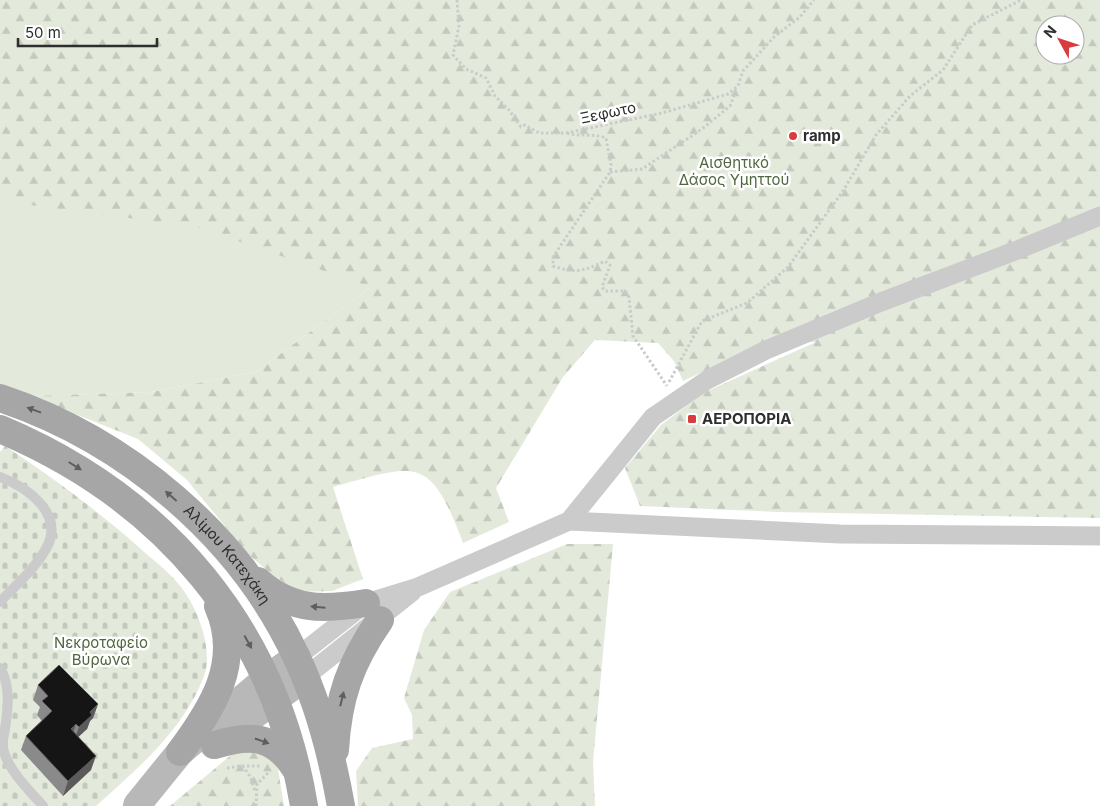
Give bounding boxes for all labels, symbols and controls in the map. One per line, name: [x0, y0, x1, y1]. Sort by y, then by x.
scale bar: [18, 15, 156, 47]
north arrow: [1035, 15, 1085, 65]
text: N: [1040, 22, 1060, 41]
text: 50 m: [25, 23, 61, 42]
street label: Ξεφωτο: [578, 97, 638, 128]
place label: ramp: [803, 126, 841, 145]
marker: ramp: [787, 130, 799, 142]
park label: Αισθητικό Δάσος Υμηττού: [679, 153, 789, 189]
one-way arrow: [26, 406, 41, 414]
place label: ΑΕΡΟΠΟΡΙΑ: [702, 409, 791, 428]
marker: ΑΕΡΟΠΟΡΙΑ: [686, 413, 698, 425]
one-way arrow: [69, 461, 82, 470]
one-way arrow: [164, 490, 177, 501]
street label: Αλίμου Κατεχάκη: [180, 501, 275, 608]
one-way arrow: [309, 603, 325, 611]
park label: Νεκροταφείο Βύρωνα: [54, 633, 148, 669]
one-way arrow: [243, 636, 252, 649]
one-way arrow: [338, 691, 346, 706]
one-way arrow: [255, 738, 270, 745]

